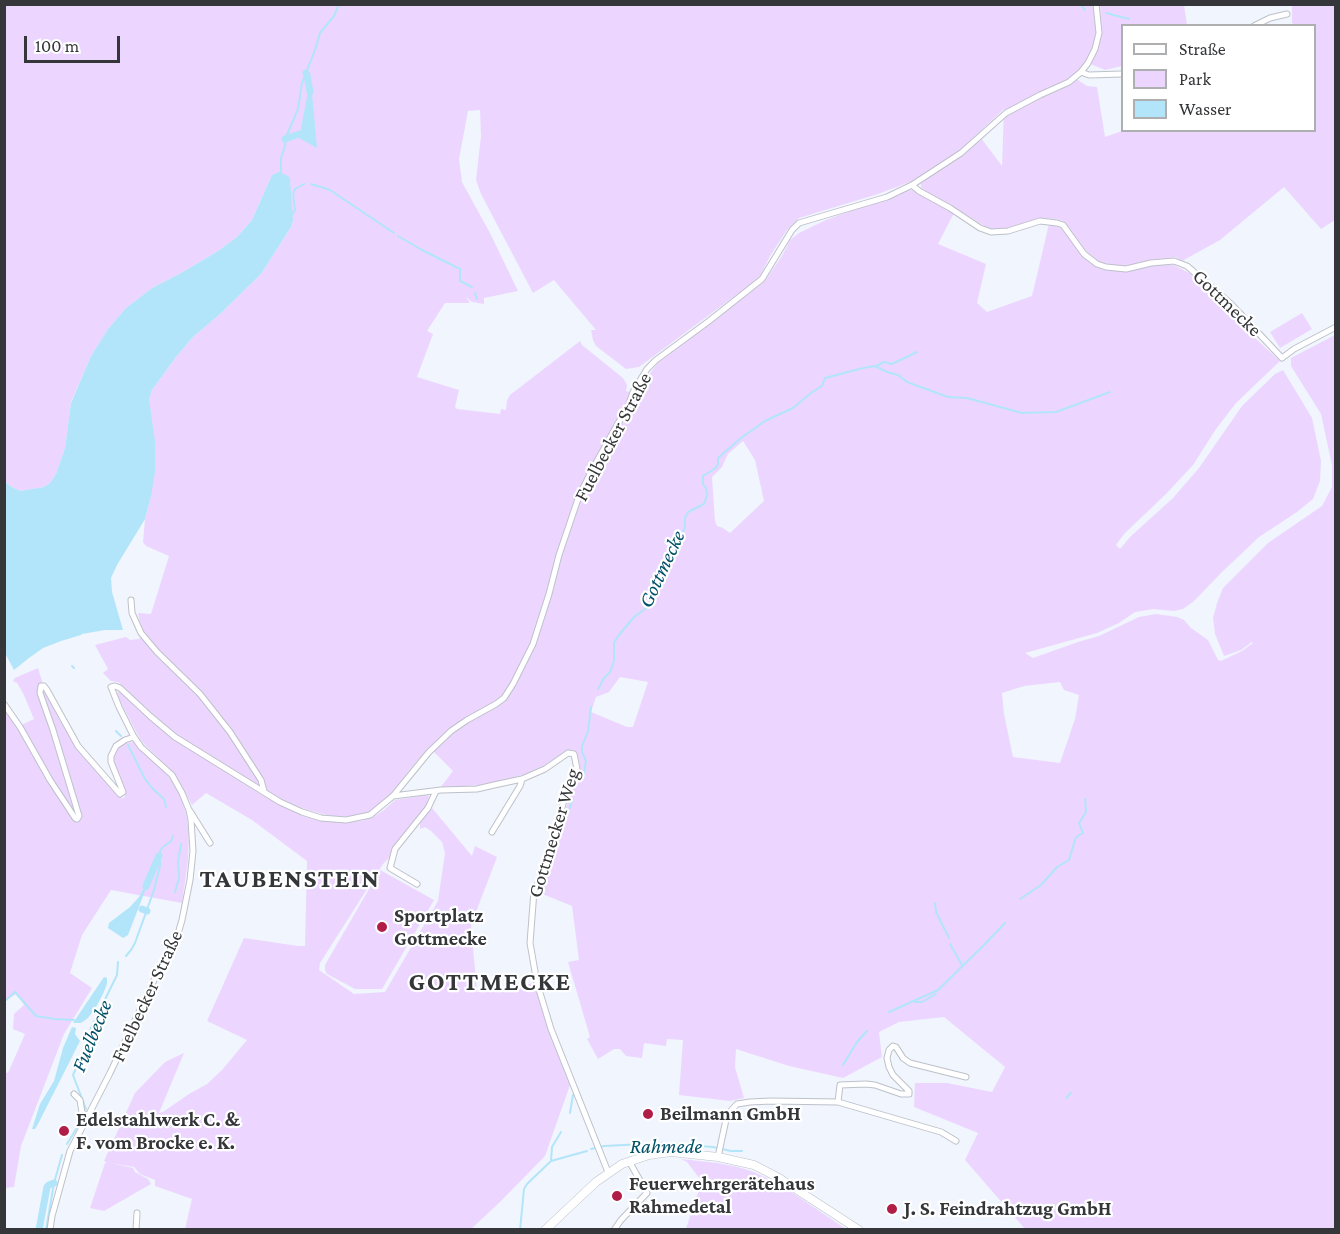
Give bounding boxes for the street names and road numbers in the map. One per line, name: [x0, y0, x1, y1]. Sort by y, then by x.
street label: Gottmecke: [1187, 264, 1267, 342]
street label: Fuelbecker Straße: [569, 368, 657, 506]
street label: Gottmecker Weg: [523, 765, 585, 901]
street label: Fuelbecker Straße: [106, 926, 188, 1066]

